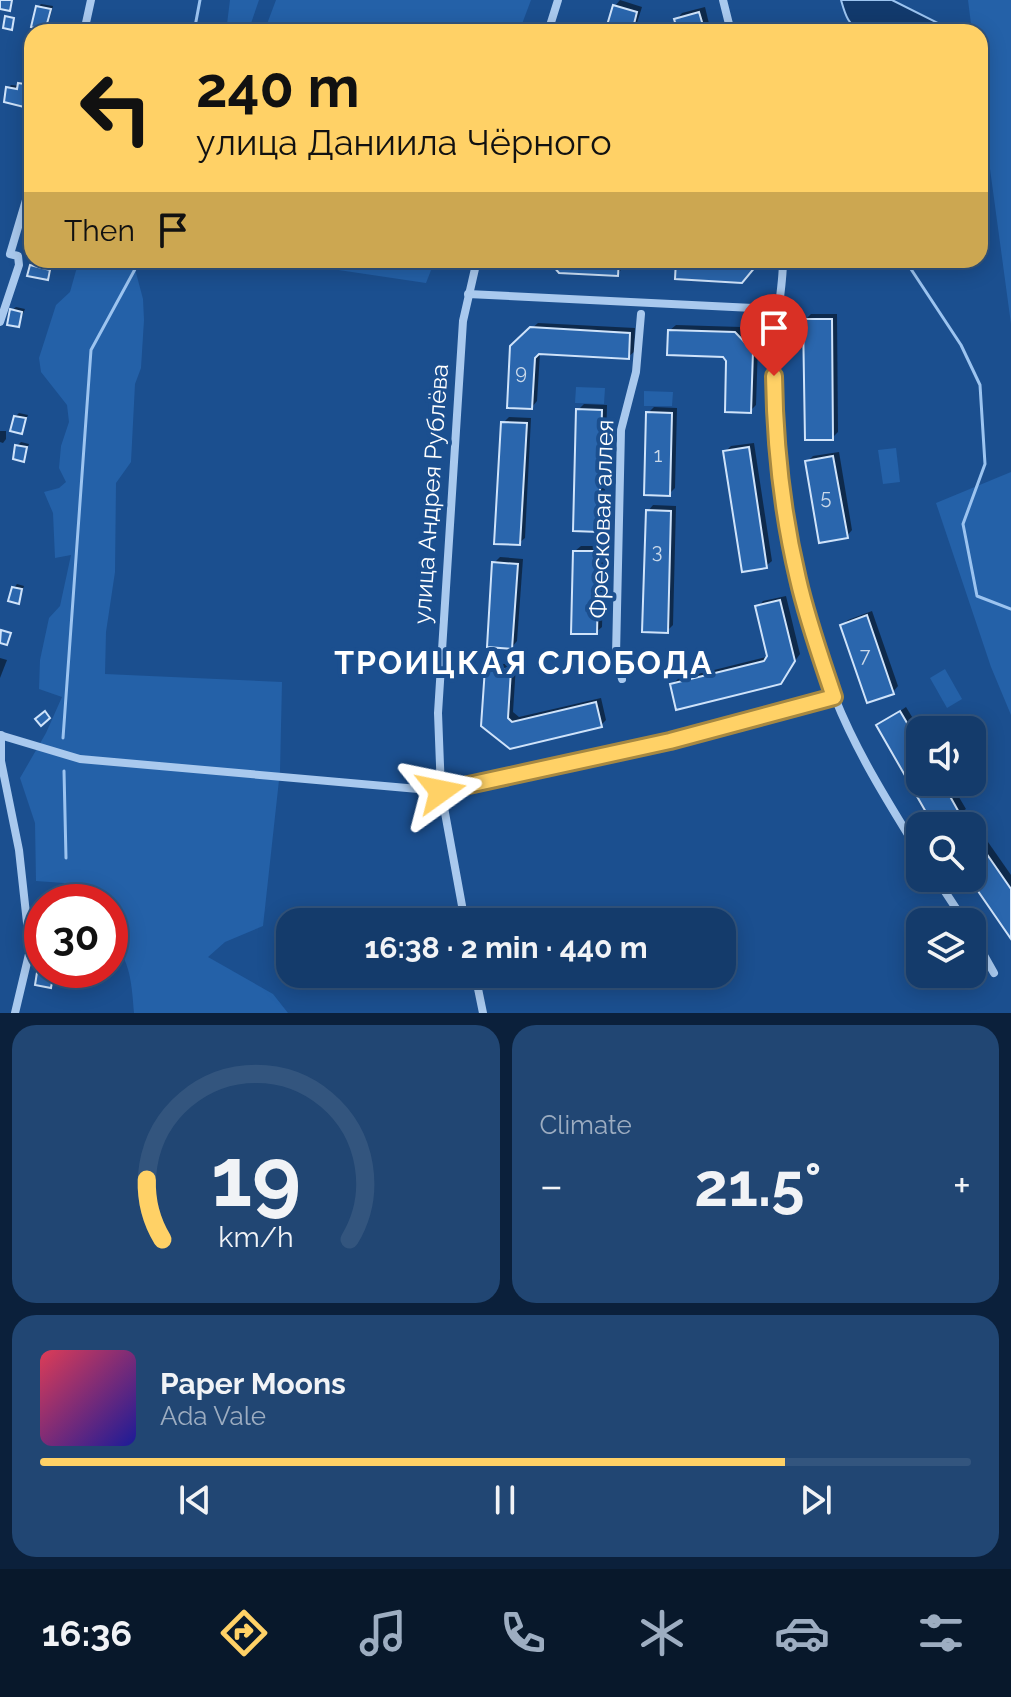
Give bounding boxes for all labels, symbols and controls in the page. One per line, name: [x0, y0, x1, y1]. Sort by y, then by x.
text: 240 m: [196, 54, 360, 120]
icon: left: [64, 56, 168, 160]
text: улица Даниила Чёрного: [196, 121, 612, 163]
icon: arrive: [151, 208, 195, 252]
text: Then: [64, 213, 135, 248]
pin: [740, 294, 808, 376]
icon: arrive: [752, 306, 796, 350]
house number: 9: [515, 360, 527, 384]
street label: улица Андрея Рублёва: [407, 363, 454, 625]
street label: Фресковая аллея: [584, 419, 619, 619]
house number: 1: [654, 443, 663, 467]
house number: 5: [821, 485, 832, 509]
house number: 3: [652, 539, 662, 563]
house number: 7: [860, 643, 871, 667]
district label: ТРОИЦКАЯ СЛОБОДА: [334, 644, 714, 681]
map controls: [906, 716, 986, 988]
button: sound: [906, 716, 986, 796]
position arrow: [399, 749, 483, 833]
button: search: [906, 812, 986, 892]
speed limit sign: 30: [24, 884, 128, 988]
button: layers: [906, 908, 986, 988]
text: 16:38 · 2 min · 440 m: [364, 930, 648, 965]
text: Climate: [540, 1110, 632, 1140]
text: 19: [211, 1128, 301, 1225]
text: 21.5°: [694, 1150, 822, 1220]
text: −: [540, 1160, 563, 1211]
text: +: [953, 1160, 971, 1211]
text: km/h: [218, 1220, 293, 1254]
text: Paper Moons: [160, 1366, 346, 1401]
text: Ada Vale: [160, 1401, 266, 1431]
icon: previous: [173, 1478, 217, 1522]
icon: pause: [483, 1478, 527, 1522]
icon: next: [794, 1478, 838, 1522]
icon: directions: [216, 1605, 272, 1661]
icon: music: [355, 1605, 411, 1661]
icon: phone: [495, 1605, 551, 1661]
icon: climate: [634, 1605, 690, 1661]
icon: car: [774, 1605, 830, 1661]
icon: filters: [913, 1605, 969, 1661]
text: 16:36: [42, 1612, 132, 1654]

